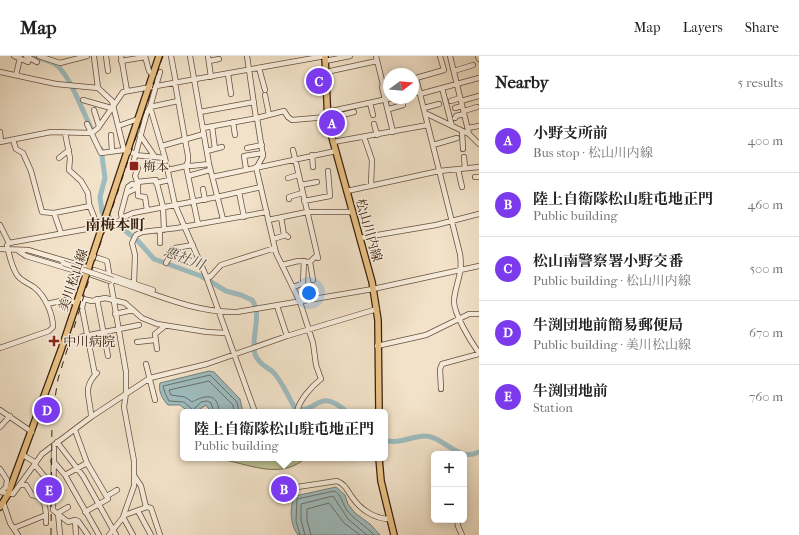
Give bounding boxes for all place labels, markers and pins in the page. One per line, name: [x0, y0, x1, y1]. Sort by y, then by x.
pin: C: [306, 66, 332, 96]
pin: A: [319, 108, 345, 138]
place label: 梅本: [143, 159, 169, 174]
marker: 梅本: [128, 160, 140, 172]
place label: 中川病院: [63, 334, 115, 349]
marker: 中川病院: [48, 335, 60, 347]
pin: D: [34, 395, 60, 425]
pin: B: [271, 474, 297, 504]
pin: E: [36, 475, 62, 505]

